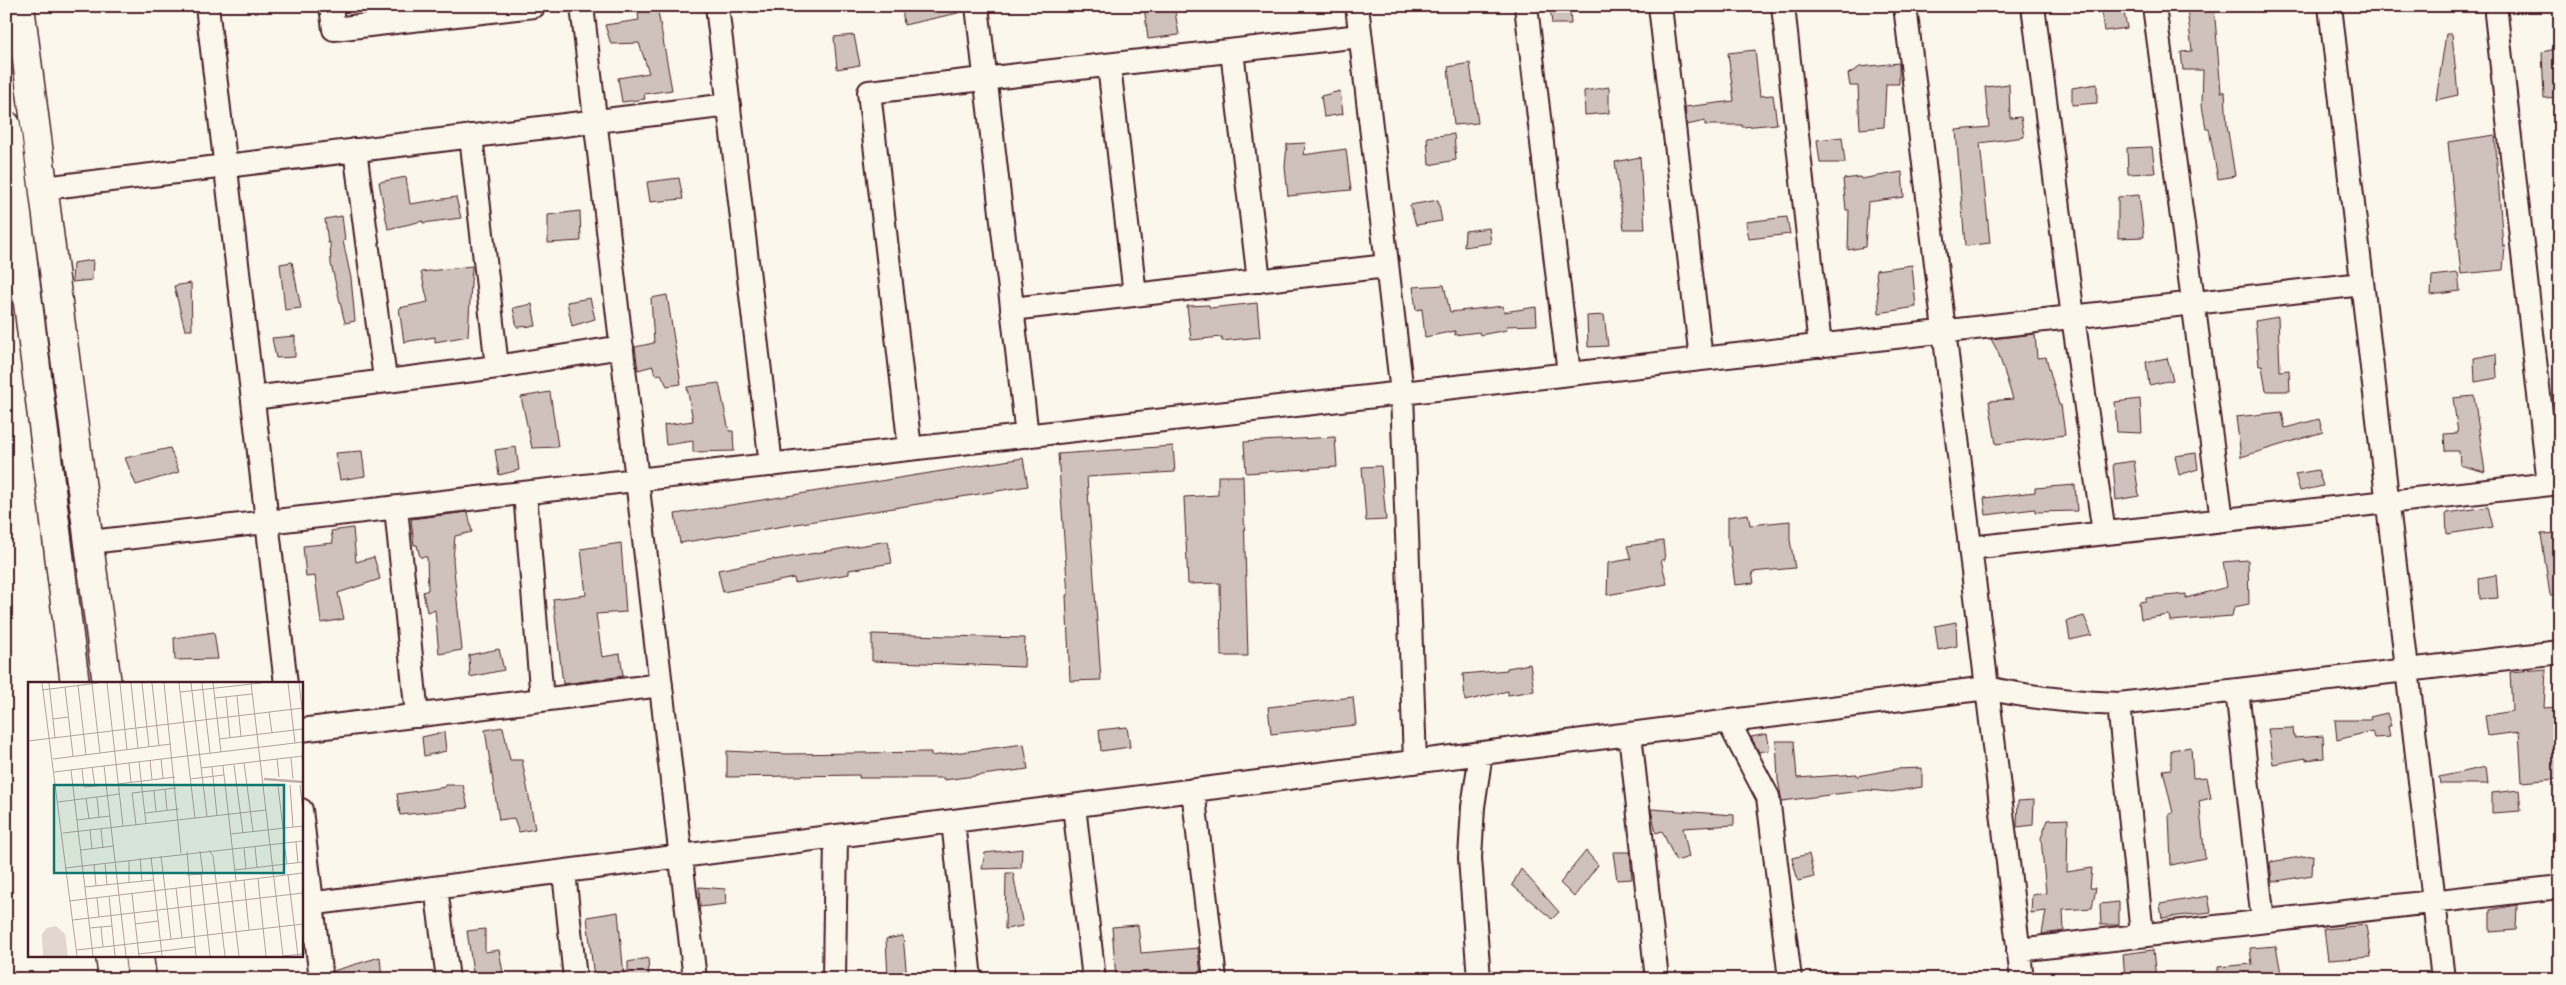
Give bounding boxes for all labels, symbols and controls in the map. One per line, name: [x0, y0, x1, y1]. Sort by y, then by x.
inset map: [28, 682, 302, 958]

